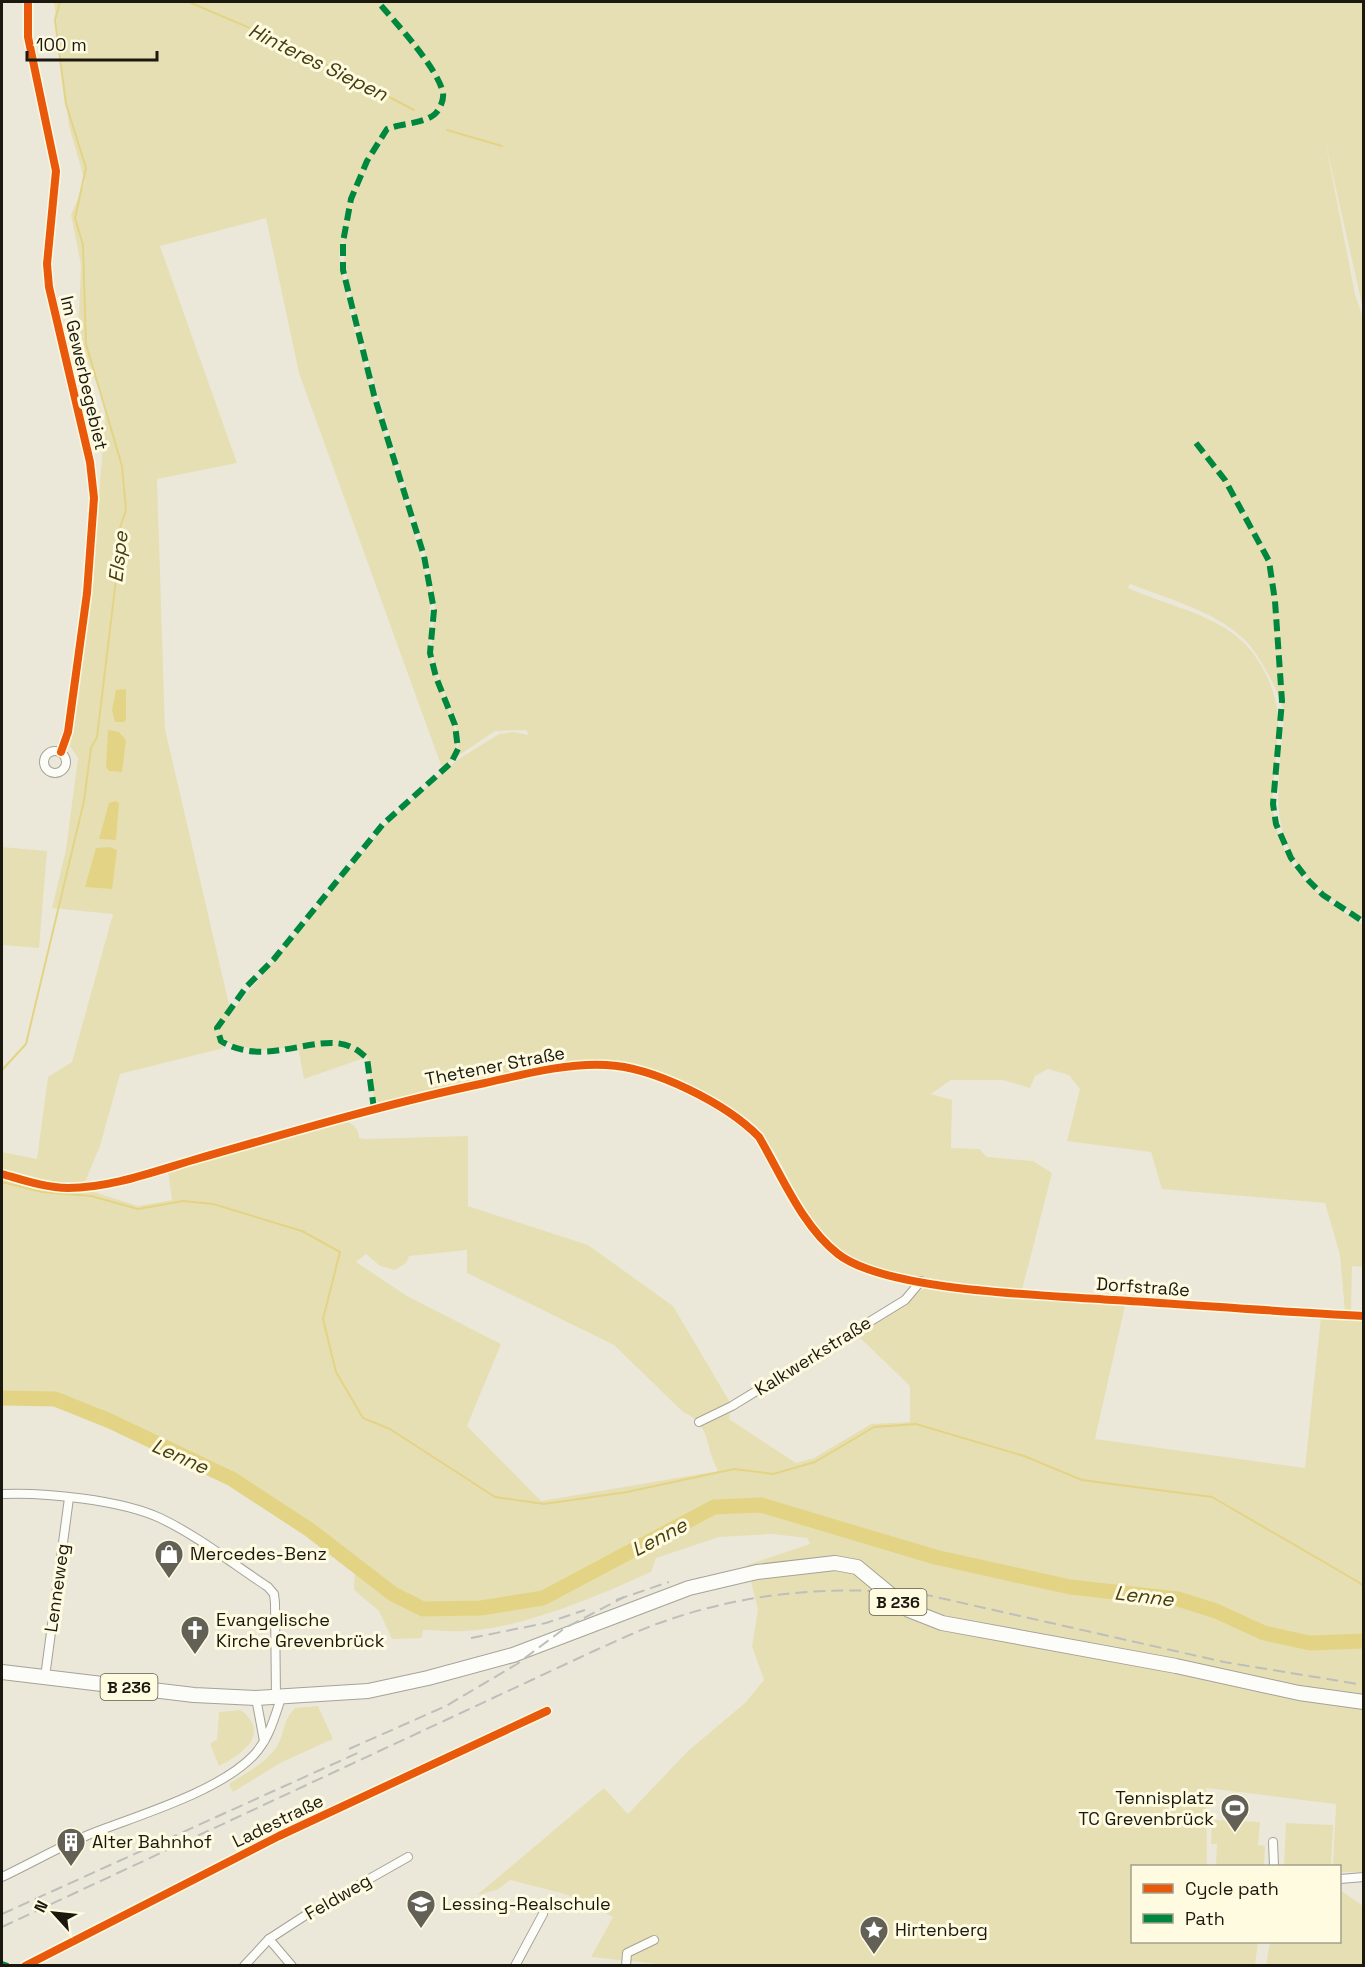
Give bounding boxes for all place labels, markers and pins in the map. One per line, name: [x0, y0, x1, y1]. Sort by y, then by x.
shop icon: Mercedes-Benz: [153, 1538, 185, 1580]
place label: Mercedes-Benz: [190, 1542, 327, 1565]
place label: Evangelische Kirche Grevenbrück: [216, 1608, 385, 1652]
church icon: Evangelische Kirche Grevenbrück: [179, 1614, 211, 1656]
place label: Tennisplatz TC Grevenbrück: [1078, 1786, 1214, 1830]
sports icon: Tennisplatz TC Grevenbrück: [1219, 1792, 1251, 1834]
building icon: Alter Bahnhof: [55, 1826, 87, 1868]
place label: Alter Bahnhof: [92, 1830, 212, 1853]
school or university icon: Lessing-Realschule: [405, 1888, 437, 1930]
place label: Lessing-Realschule: [442, 1892, 611, 1915]
place icon: Hirtenberg: [858, 1914, 890, 1956]
place label: Hirtenberg: [895, 1918, 988, 1941]

